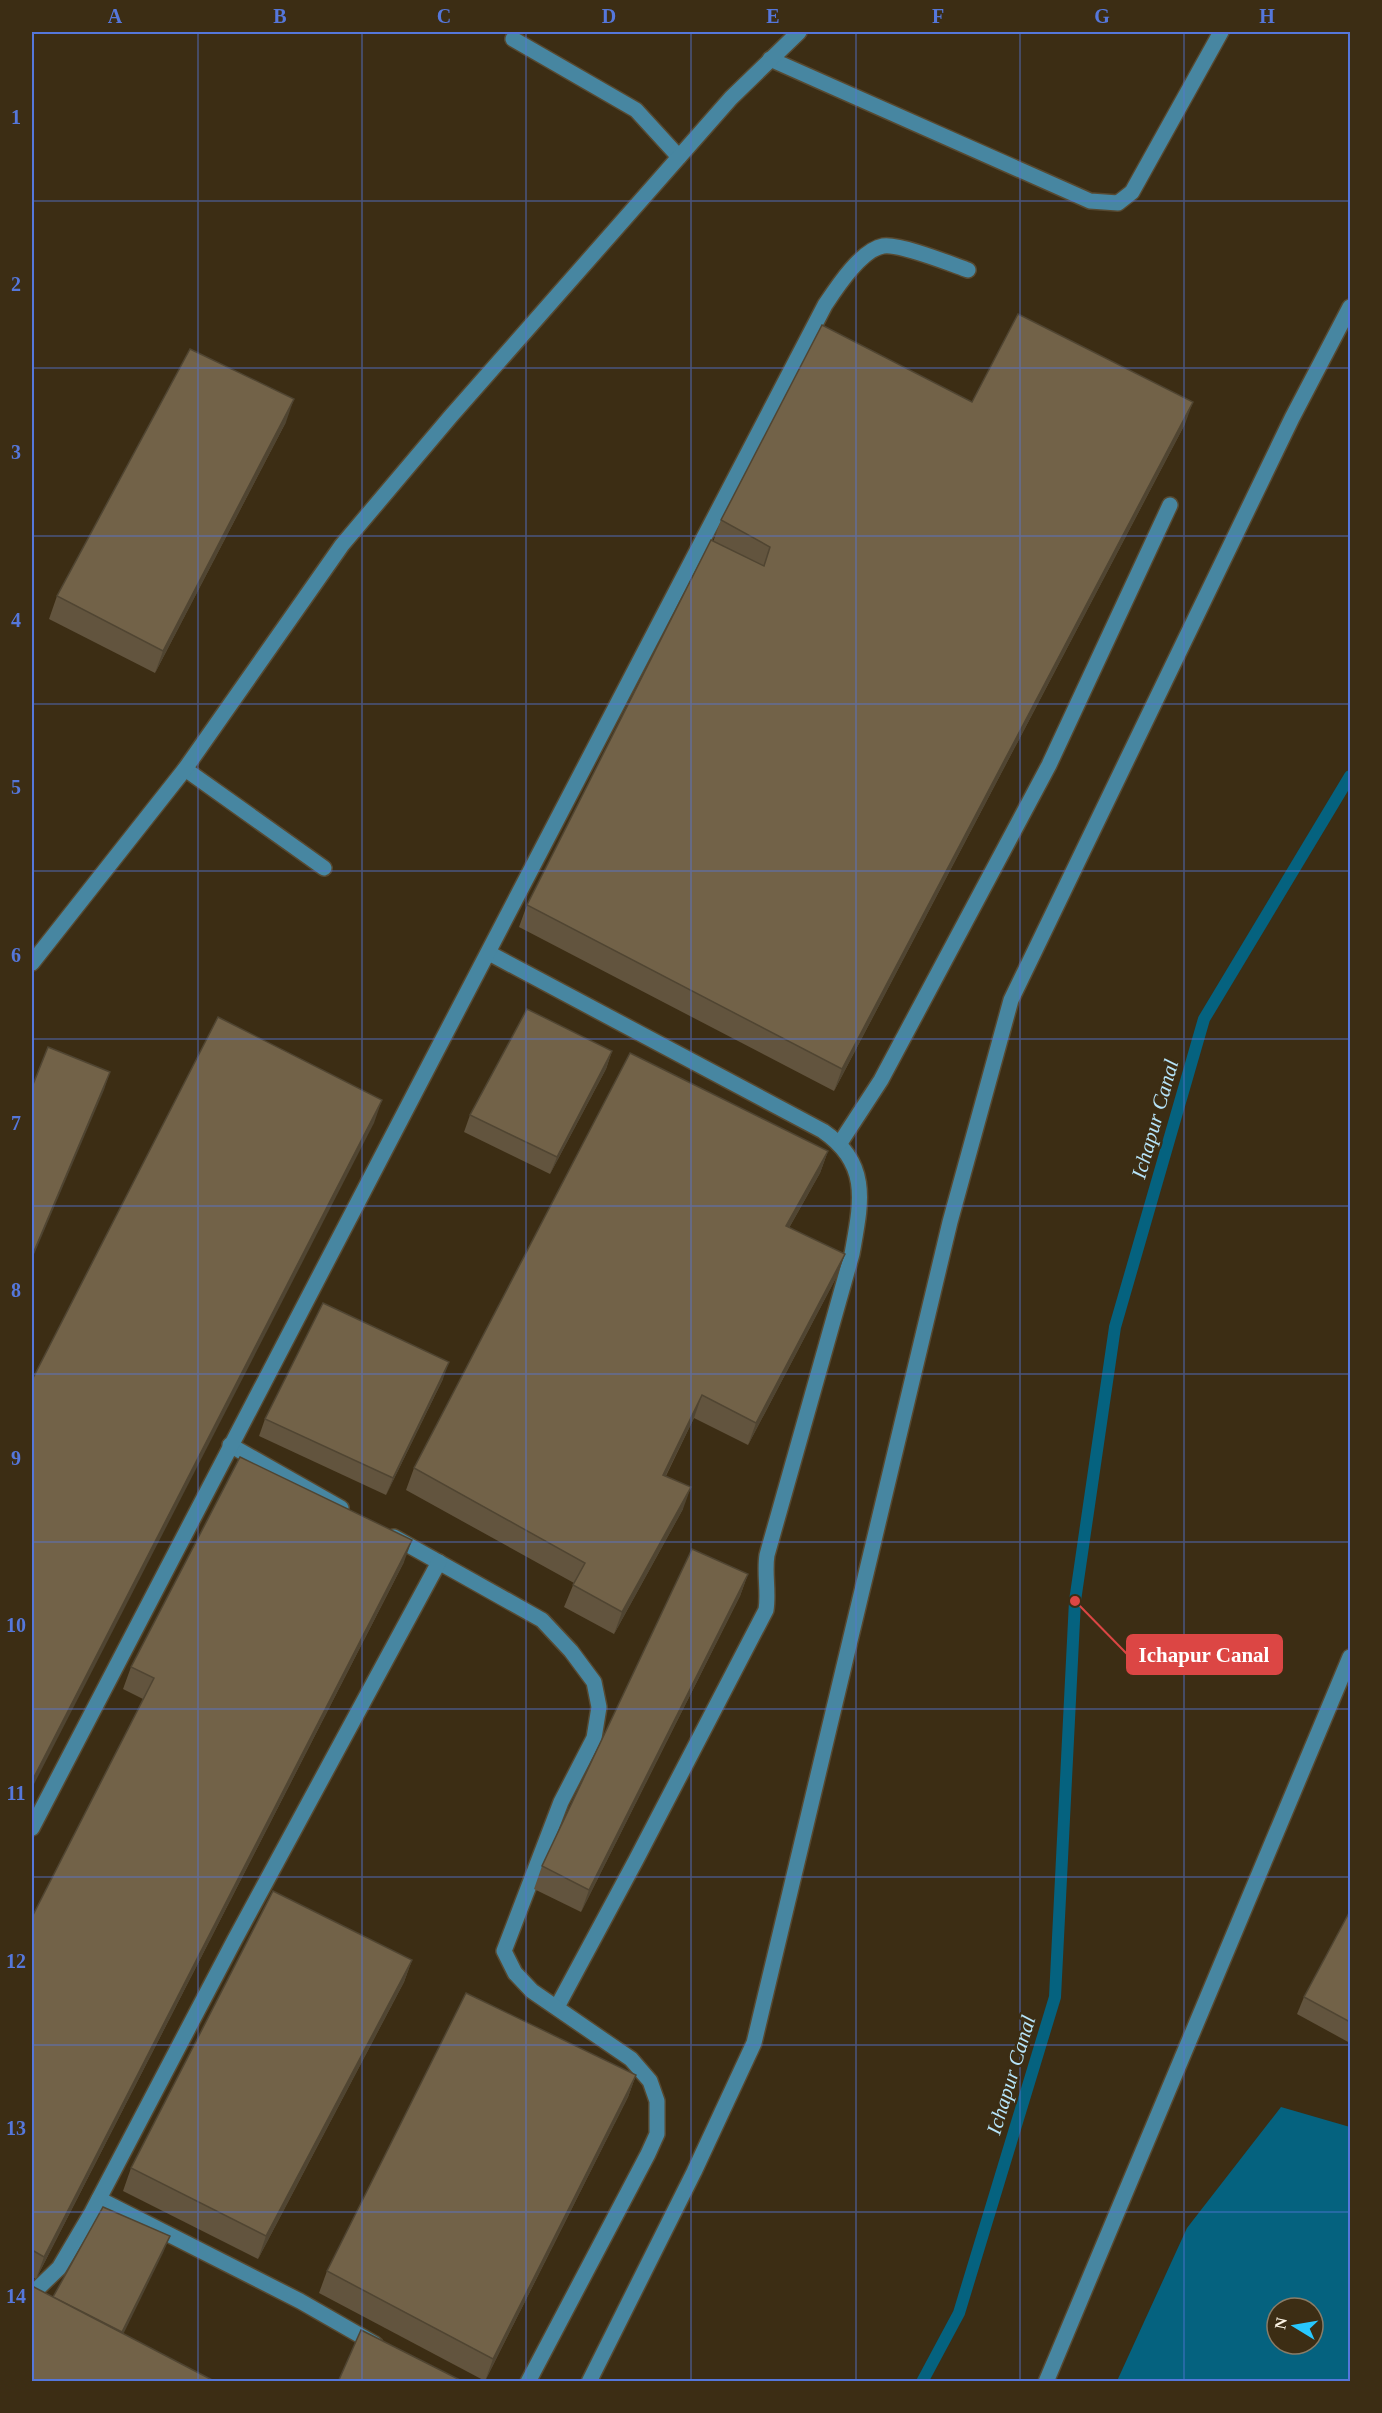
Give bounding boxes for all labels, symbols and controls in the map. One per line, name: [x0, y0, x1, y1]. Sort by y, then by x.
text: A: [108, 5, 123, 27]
text: B: [273, 5, 287, 27]
text: C: [437, 5, 451, 27]
text: D: [602, 5, 616, 27]
text: E: [766, 5, 780, 27]
text: F: [932, 5, 944, 27]
text: G: [1094, 5, 1110, 27]
text: H: [1259, 5, 1275, 27]
text: 1: [11, 106, 21, 128]
text: 2: [11, 273, 21, 295]
text: 3: [11, 441, 21, 463]
text: 4: [11, 609, 21, 631]
text: 5: [11, 776, 21, 798]
text: 6: [11, 944, 21, 966]
water label: Ichapur Canal: [1126, 1056, 1184, 1182]
text: 7: [11, 1112, 21, 1134]
text: 8: [11, 1279, 21, 1301]
text: 9: [11, 1447, 21, 1469]
text: 10: [6, 1614, 26, 1636]
callout: Ichapur Canal: [1127, 1635, 1282, 1674]
text: Ichapur Canal: [1139, 1643, 1270, 1667]
text: 11: [7, 1782, 25, 1804]
text: 12: [6, 1950, 26, 1972]
water label: Ichapur Canal: [981, 2012, 1041, 2138]
text: 13: [6, 2117, 26, 2139]
text: 14: [6, 2285, 26, 2307]
north arrow: [1265, 2296, 1325, 2356]
text: N: [1271, 2316, 1290, 2331]

